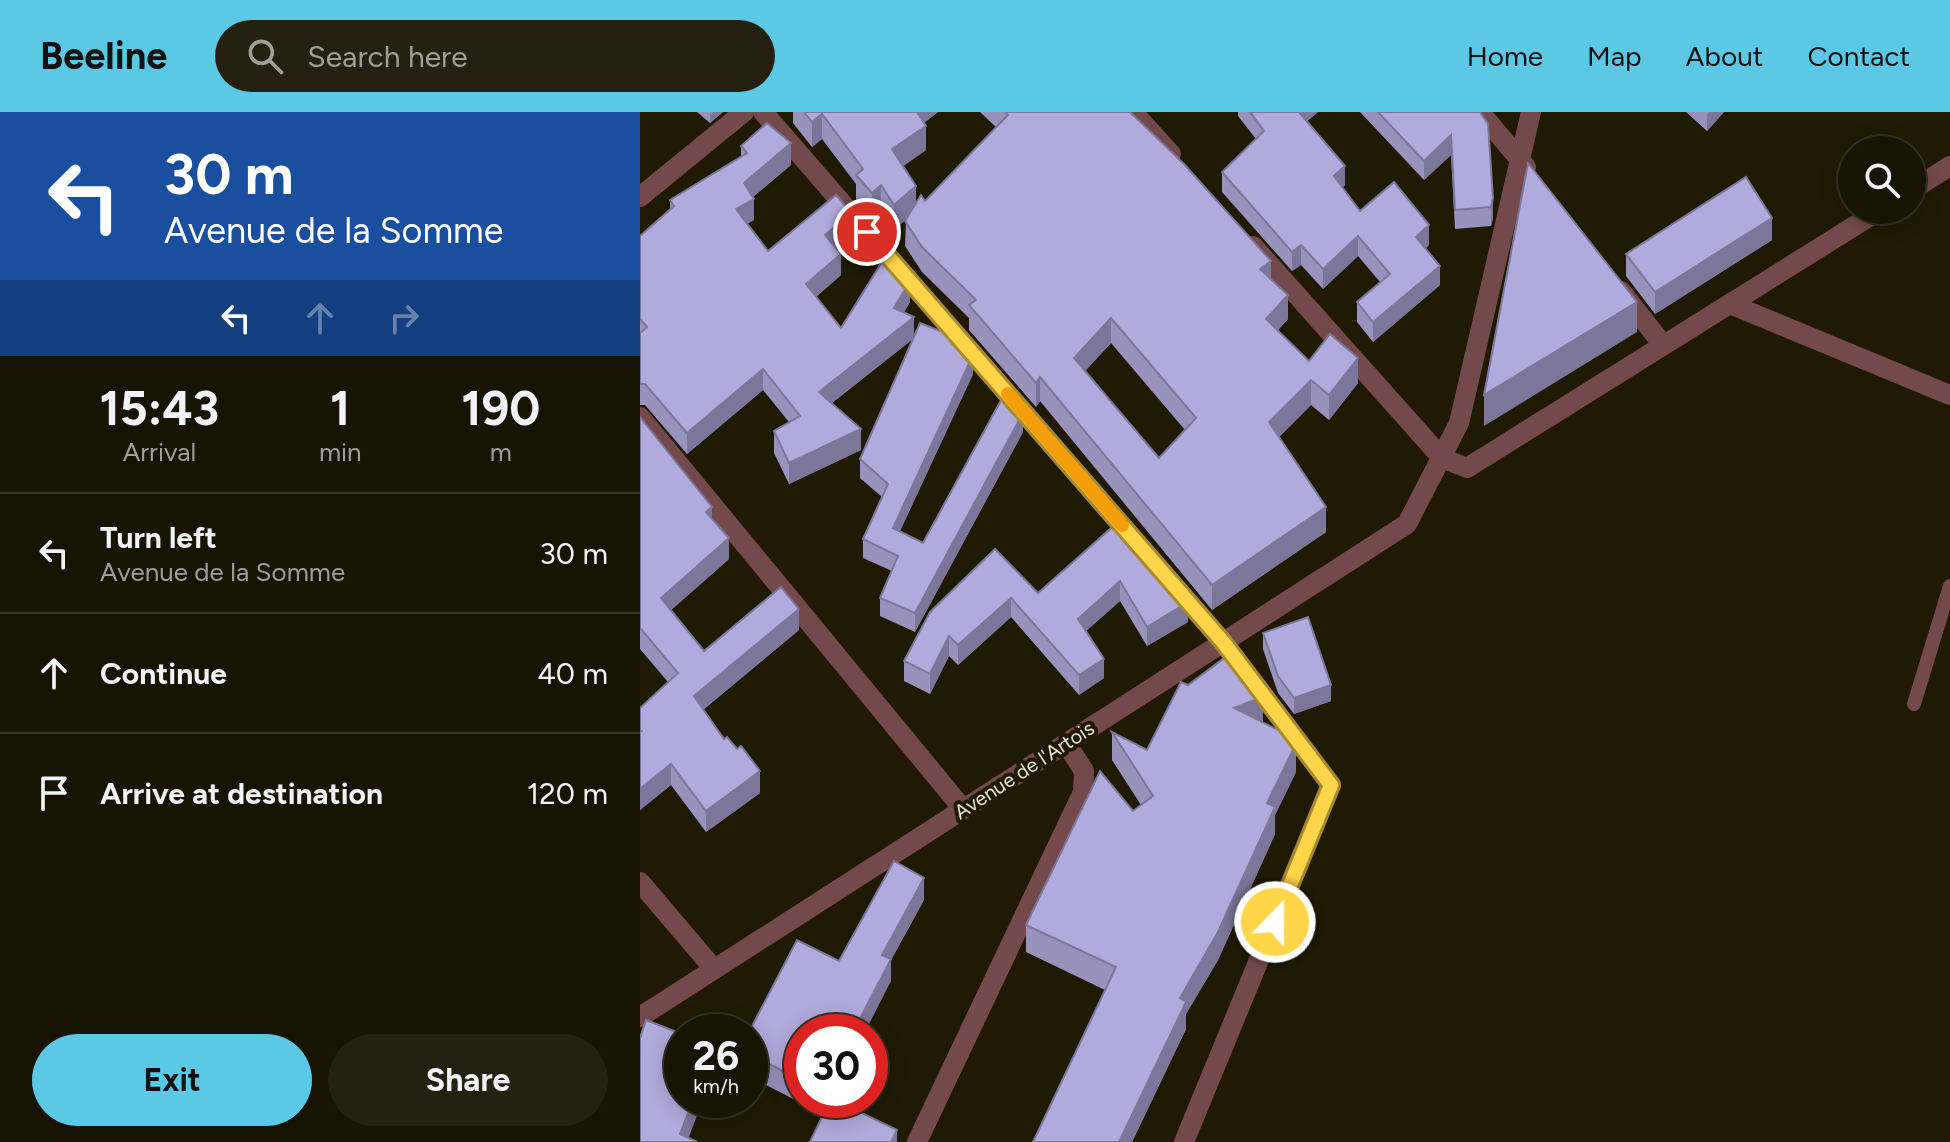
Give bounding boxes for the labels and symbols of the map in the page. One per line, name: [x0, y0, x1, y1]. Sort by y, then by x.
pin: [833, 198, 901, 266]
street label: Avenue de l'Artois: [950, 716, 1098, 824]
position arrow: [1233, 880, 1317, 964]
speed limit sign: 30: [784, 1014, 888, 1118]

